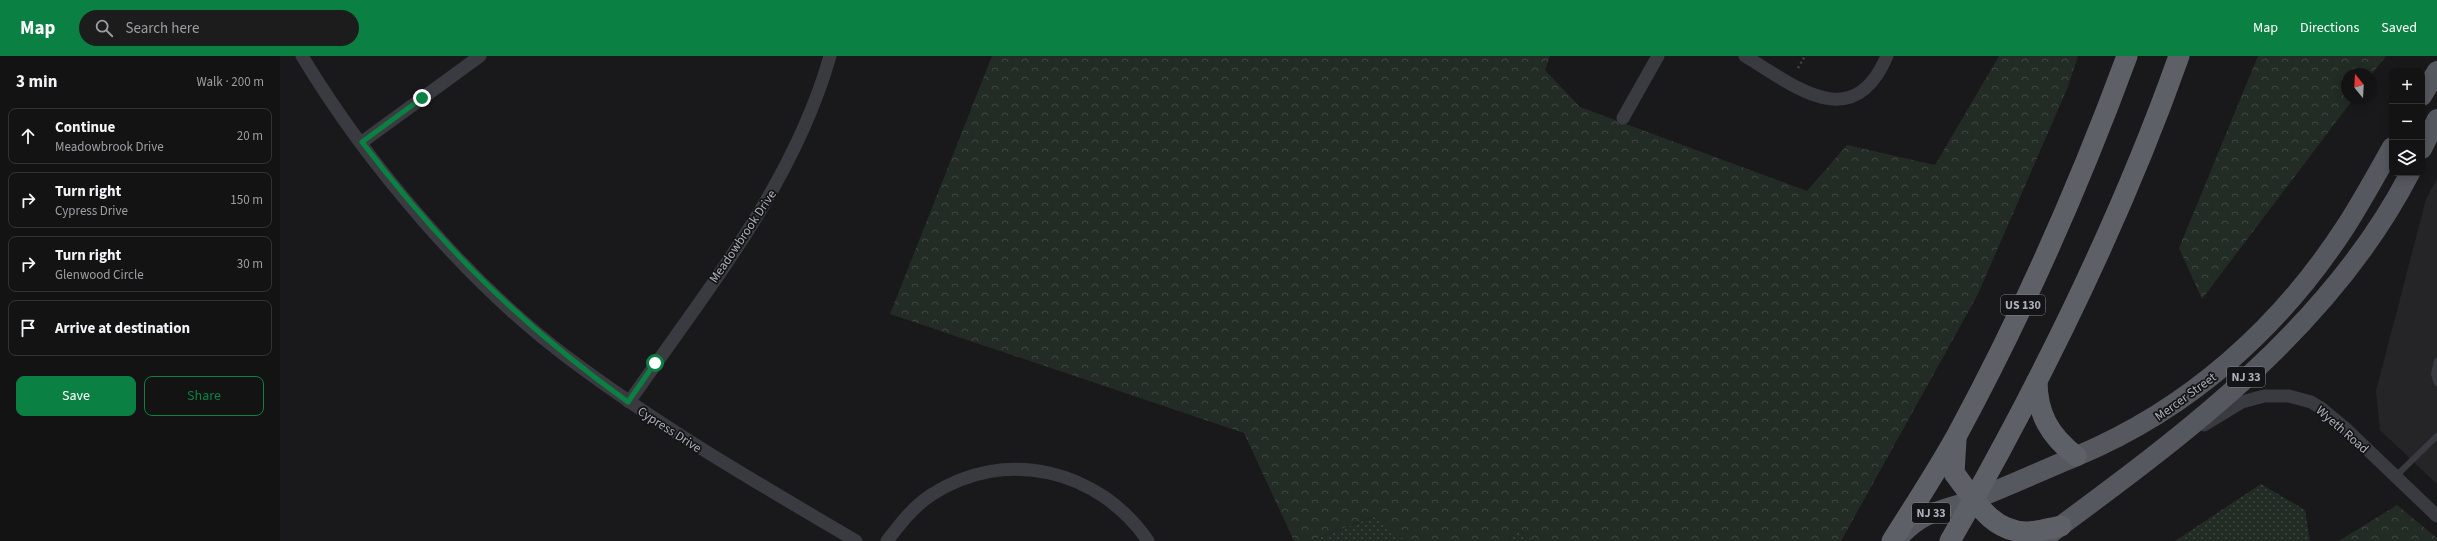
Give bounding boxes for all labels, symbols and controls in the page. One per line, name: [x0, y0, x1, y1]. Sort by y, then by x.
search box: [79, 10, 359, 46]
text: Map: [20, 15, 55, 42]
icon: search: [93, 17, 115, 39]
text: Search here: [125, 18, 199, 39]
text: Map: [2253, 18, 2278, 38]
text: Directions: [2300, 18, 2359, 38]
text: Saved: [2381, 18, 2417, 38]
north arrow: [2341, 68, 2377, 104]
map controls: [2389, 68, 2425, 176]
button: +: [2389, 68, 2425, 104]
text: 3 min: [16, 70, 57, 94]
text: Walk · 200 m: [196, 73, 264, 91]
route end: [413, 89, 431, 107]
button: −: [2389, 104, 2425, 140]
text: Continue: [55, 117, 115, 138]
icon: ahead: [17, 125, 39, 147]
text: 20 m: [237, 127, 263, 145]
text: Meadowbrook Drive: [55, 138, 164, 156]
button: layers: [2389, 140, 2425, 176]
text: Turn right: [55, 181, 121, 202]
street label: Meadowbrook Drive: [705, 186, 781, 287]
icon: right: [17, 189, 39, 211]
text: 150 m: [230, 191, 263, 209]
text: Cypress Drive: [55, 202, 128, 220]
text: Turn right: [55, 245, 121, 266]
icon: right: [17, 253, 39, 275]
text: 30 m: [237, 255, 263, 273]
text: Glenwood Circle: [55, 266, 144, 284]
road number: US 130: [2001, 295, 2045, 315]
icon: arrive: [17, 317, 39, 339]
text: Arrive at destination: [55, 318, 190, 339]
route start: [646, 354, 664, 372]
road number: NJ 33: [2227, 367, 2265, 387]
street label: Mercer Street: [2151, 368, 2221, 425]
button: Save: [16, 376, 136, 416]
button: Share: [144, 376, 264, 416]
street label: Cypress Drive: [634, 402, 705, 457]
street label: Wyeth Road: [2312, 402, 2373, 458]
road number: NJ 33: [1912, 503, 1950, 523]

